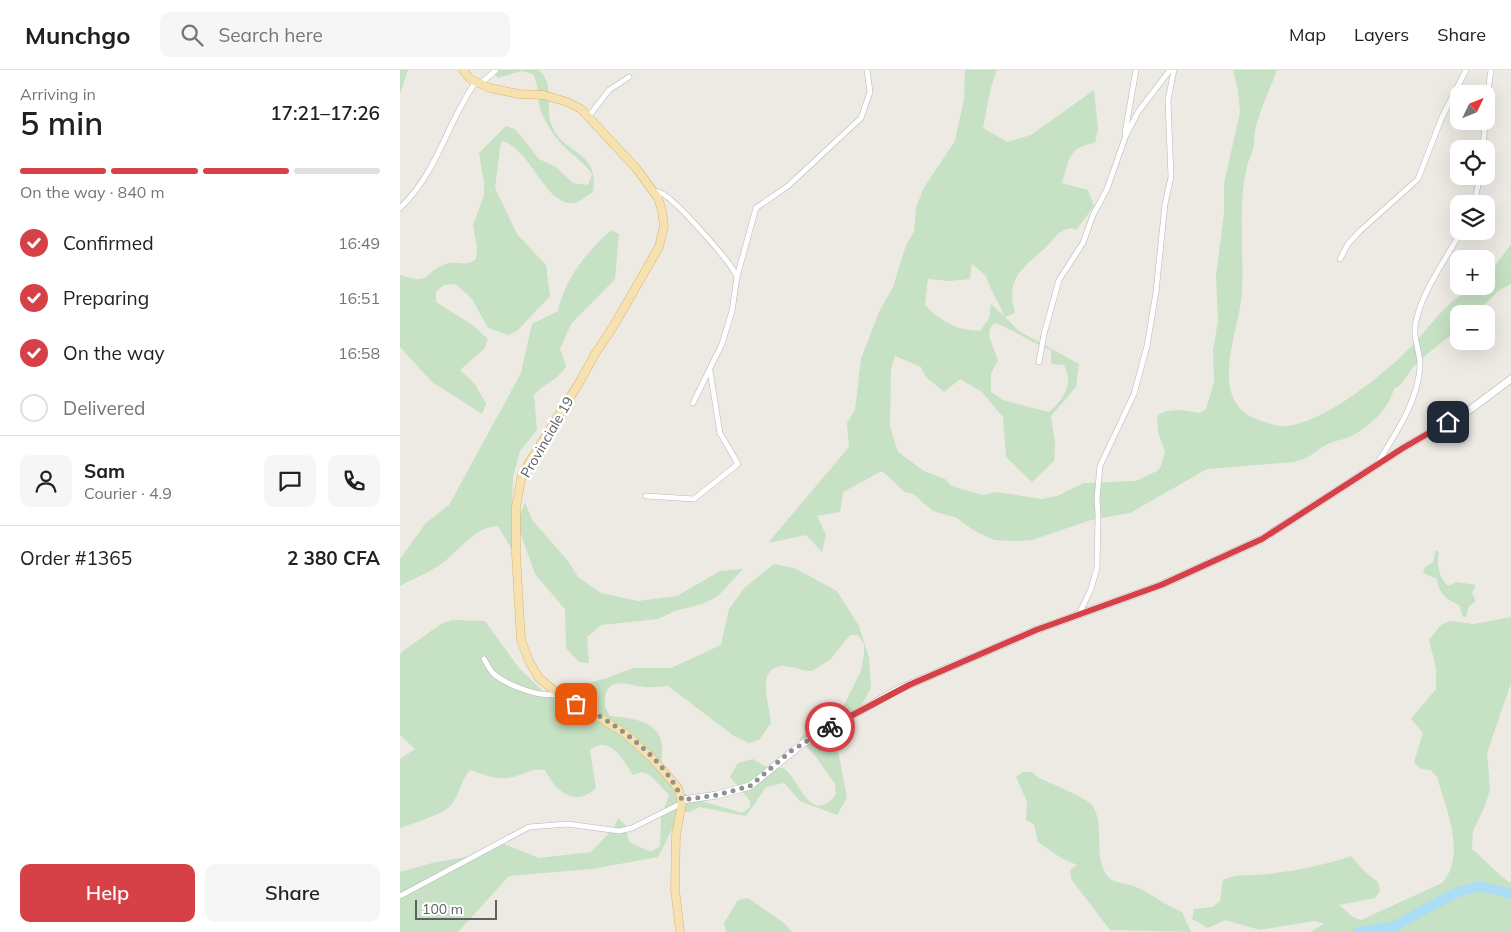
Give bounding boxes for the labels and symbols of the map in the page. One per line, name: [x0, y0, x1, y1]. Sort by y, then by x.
north arrow: [1450, 85, 1495, 130]
street label: Provinciale 19: [516, 393, 578, 481]
pin: [1427, 401, 1469, 443]
pin: [555, 683, 597, 725]
courier: [805, 702, 855, 752]
scale bar: [415, 897, 498, 920]

